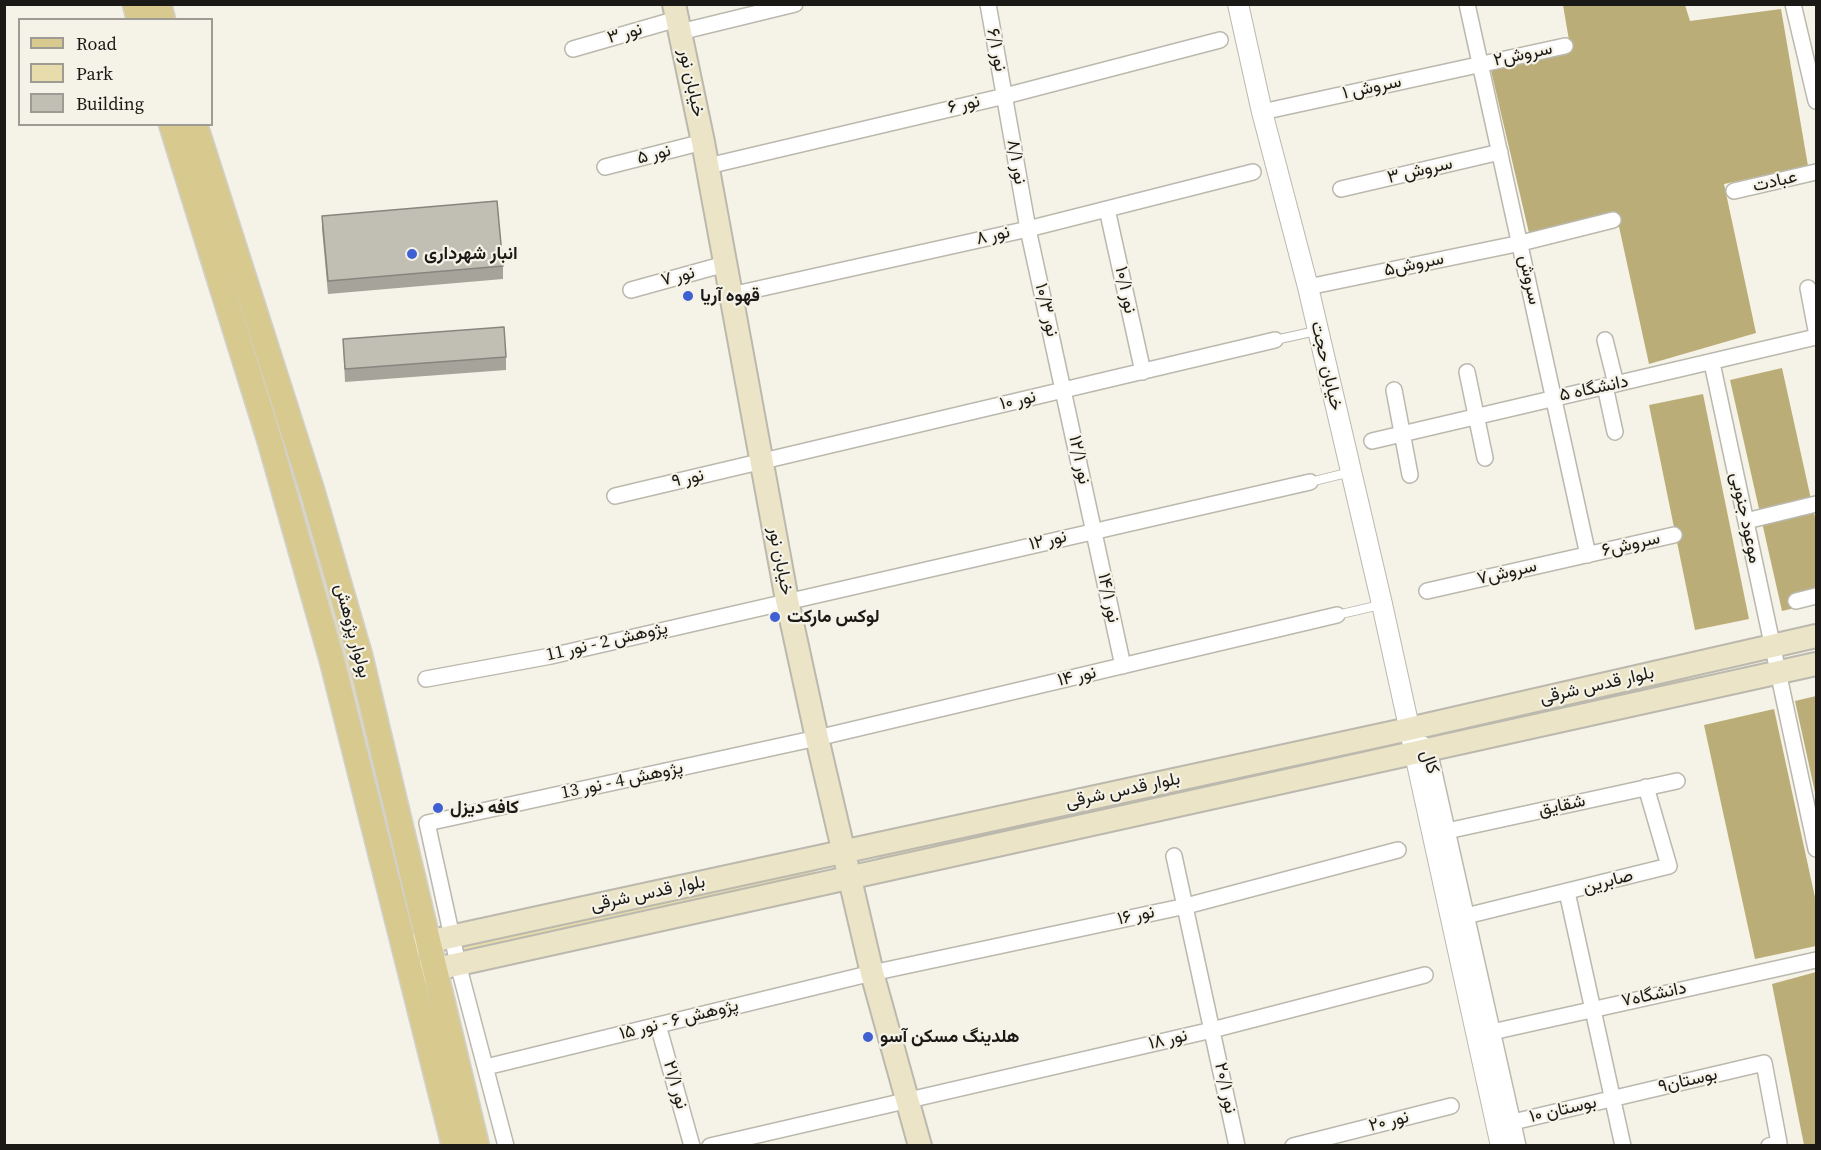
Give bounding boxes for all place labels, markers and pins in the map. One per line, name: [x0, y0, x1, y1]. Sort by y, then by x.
place label: انبار شهرداری: [424, 243, 518, 265]
marker: انبار شهرداری: [405, 247, 419, 261]
place label: قهوه آریا: [700, 285, 760, 307]
marker: قهوه آریا: [681, 289, 695, 303]
place label: لوکس مارکت: [787, 606, 880, 628]
marker: لوکس مارکت: [768, 610, 782, 624]
place label: کافه دیزل: [450, 797, 519, 819]
marker: کافه دیزل: [431, 801, 445, 815]
place label: هلدینگ مسکن آسو: [880, 1026, 1019, 1048]
marker: هلدینگ مسکن آسو: [861, 1030, 875, 1044]

